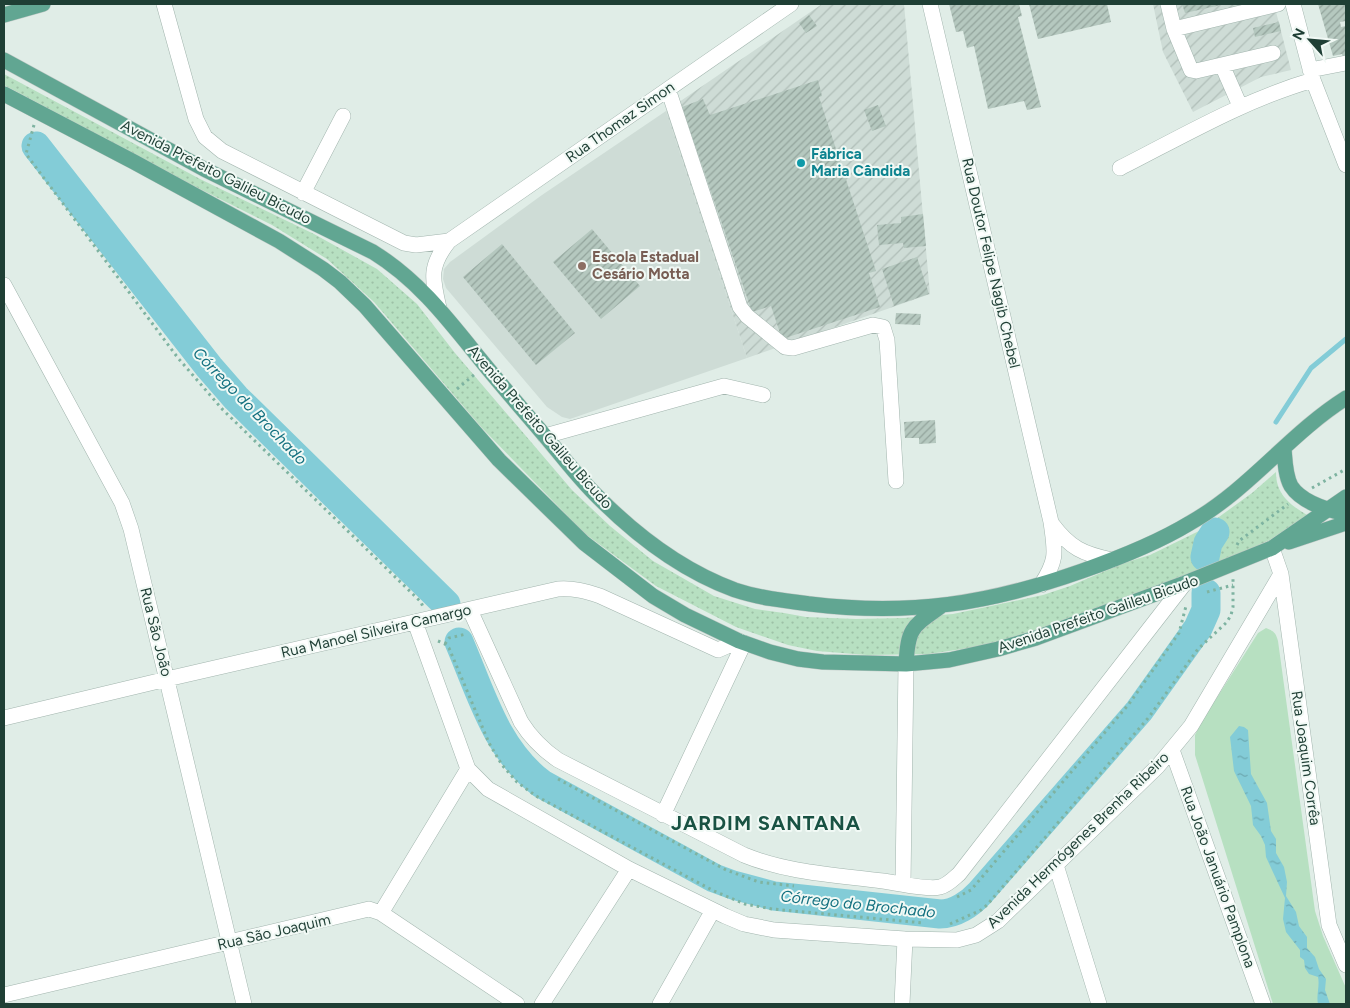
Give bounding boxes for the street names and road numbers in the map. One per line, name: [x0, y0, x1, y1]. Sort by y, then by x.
street label: Rua Thomaz Simon: [562, 78, 678, 166]
street label: Avenida Prefeito Galileu Bicudo: [118, 116, 314, 228]
street label: Rua Doutor Felipe Nagib Chebel: [958, 156, 1024, 370]
street label: Avenida Prefeito Galileu Bicudo: [464, 342, 616, 513]
street label: Avenida Prefeito Galileu Bicudo: [995, 571, 1201, 657]
street label: Rua São João: [136, 586, 176, 679]
street label: Rua Manoel Silveira Camargo: [279, 600, 473, 662]
street label: Rua Joaquim Corrêa: [1288, 690, 1324, 826]
street label: Avenida Hermógenes Brenha Ribeiro: [983, 748, 1173, 932]
street label: Rua João Januário Pamplona: [1177, 784, 1259, 970]
street label: Rua São Joaquim: [216, 910, 332, 954]

